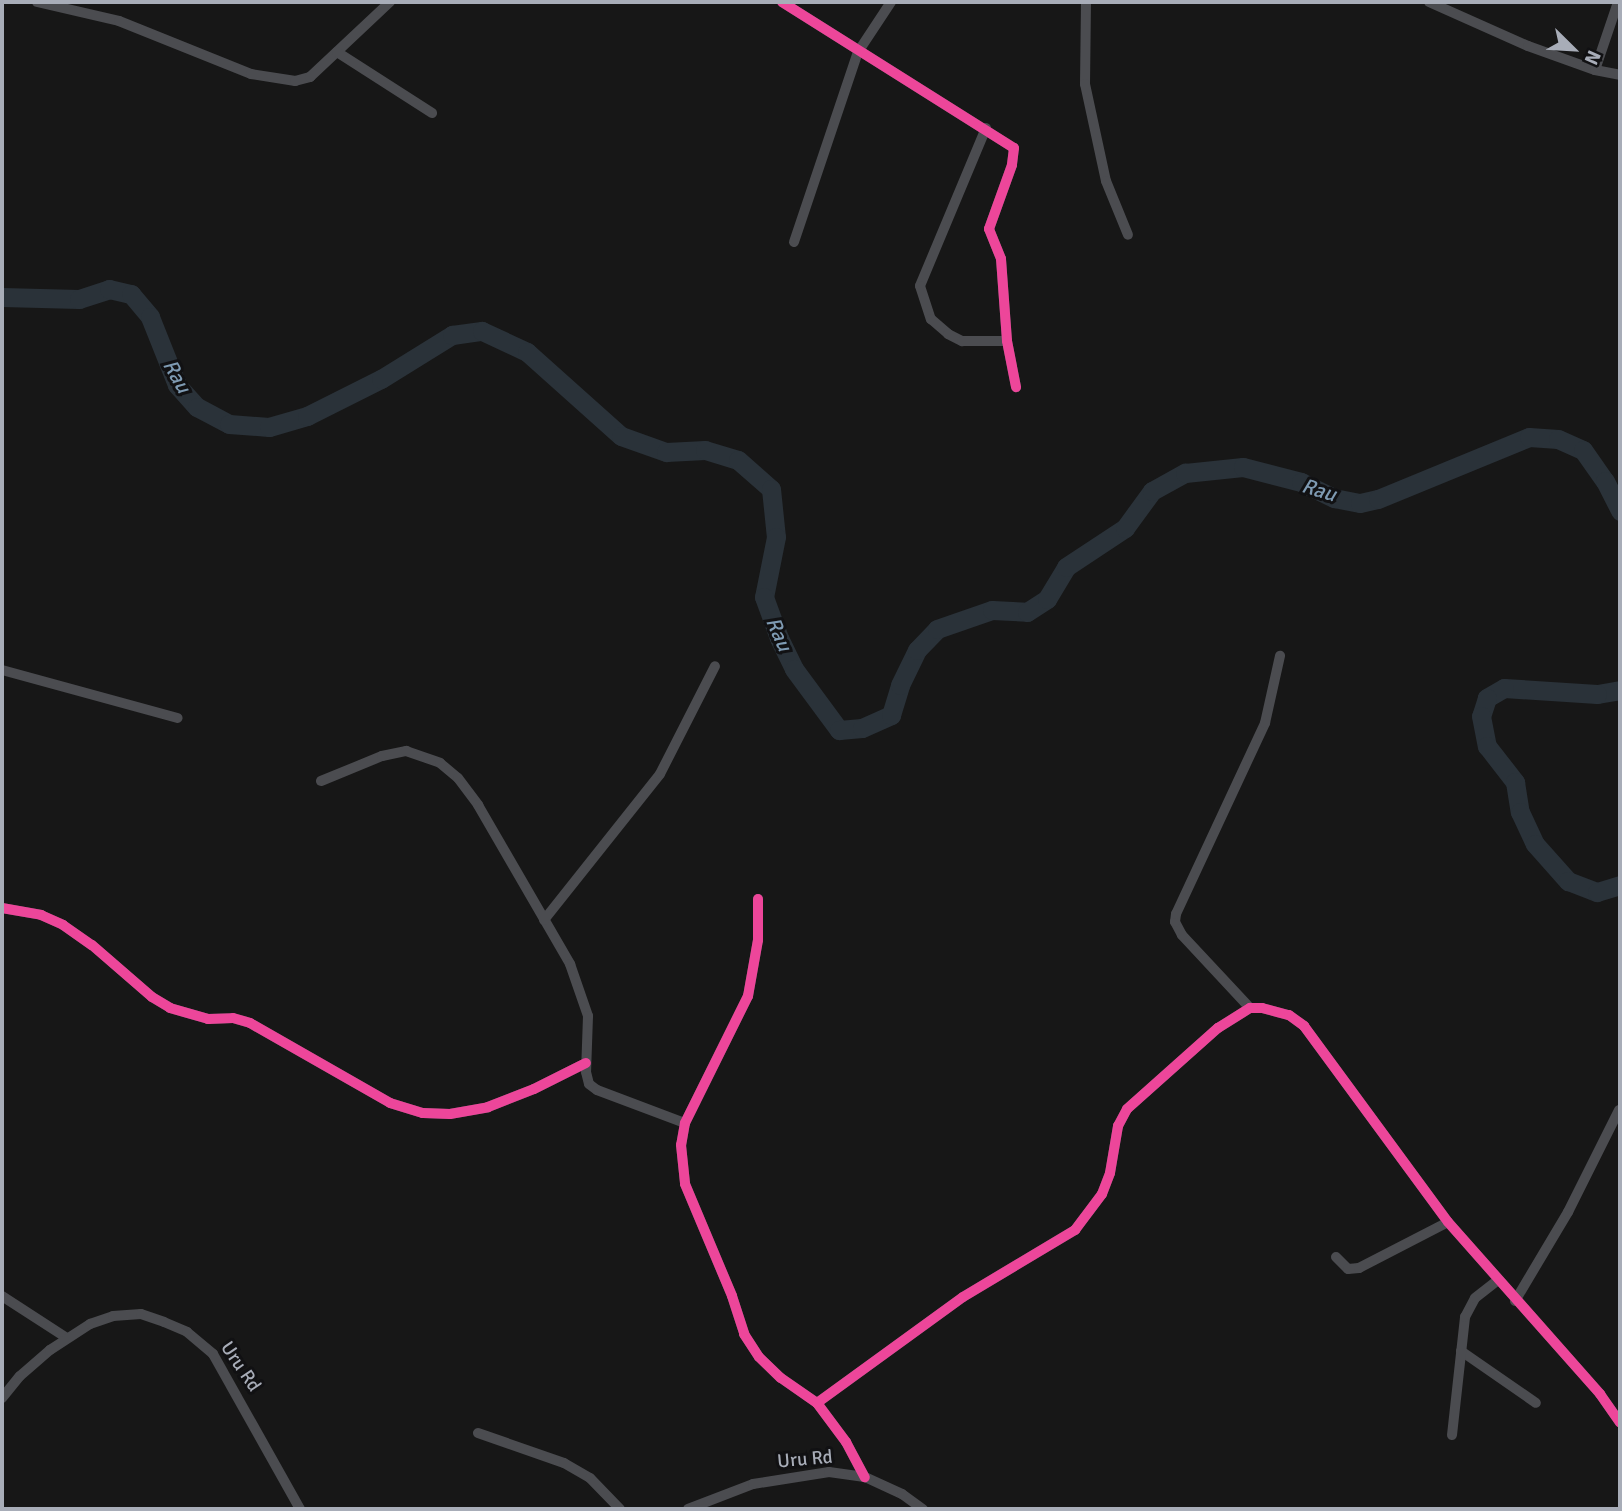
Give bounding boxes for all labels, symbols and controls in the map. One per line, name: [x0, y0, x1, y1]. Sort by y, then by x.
north arrow: [1538, 14, 1608, 84]
text: N: [1579, 47, 1606, 68]
water label: Rau: [158, 355, 196, 397]
water label: Rau: [1299, 473, 1339, 507]
water label: Rau: [761, 613, 797, 655]
street label: Uru Rd: [215, 1338, 265, 1396]
street label: Uru Rd: [776, 1446, 834, 1474]

